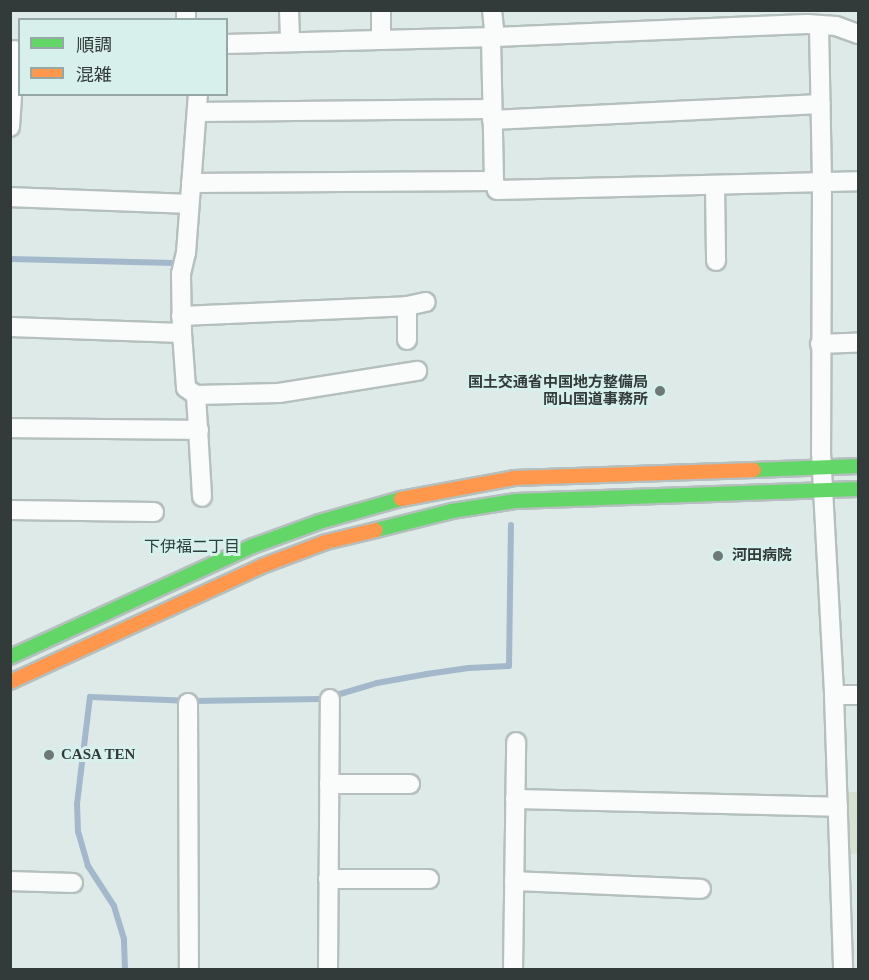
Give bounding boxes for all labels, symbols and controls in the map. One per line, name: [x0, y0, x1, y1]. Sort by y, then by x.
legend: [18, 18, 228, 96]
text: 順調: [76, 35, 112, 55]
text: 混雑: [76, 65, 112, 85]
place label: 国土交通省中国地方整備局 岡山国道事務所: [468, 373, 648, 408]
marker: 国土交通省中国地方整備局 岡山国道事務所: [653, 384, 667, 398]
district label: 下伊福二丁目: [144, 537, 240, 557]
marker: 河田病院: [709, 547, 727, 565]
place label: 河田病院: [732, 547, 792, 565]
place label: CASA TEN: [61, 746, 136, 764]
marker: CASA TEN: [42, 748, 56, 762]

